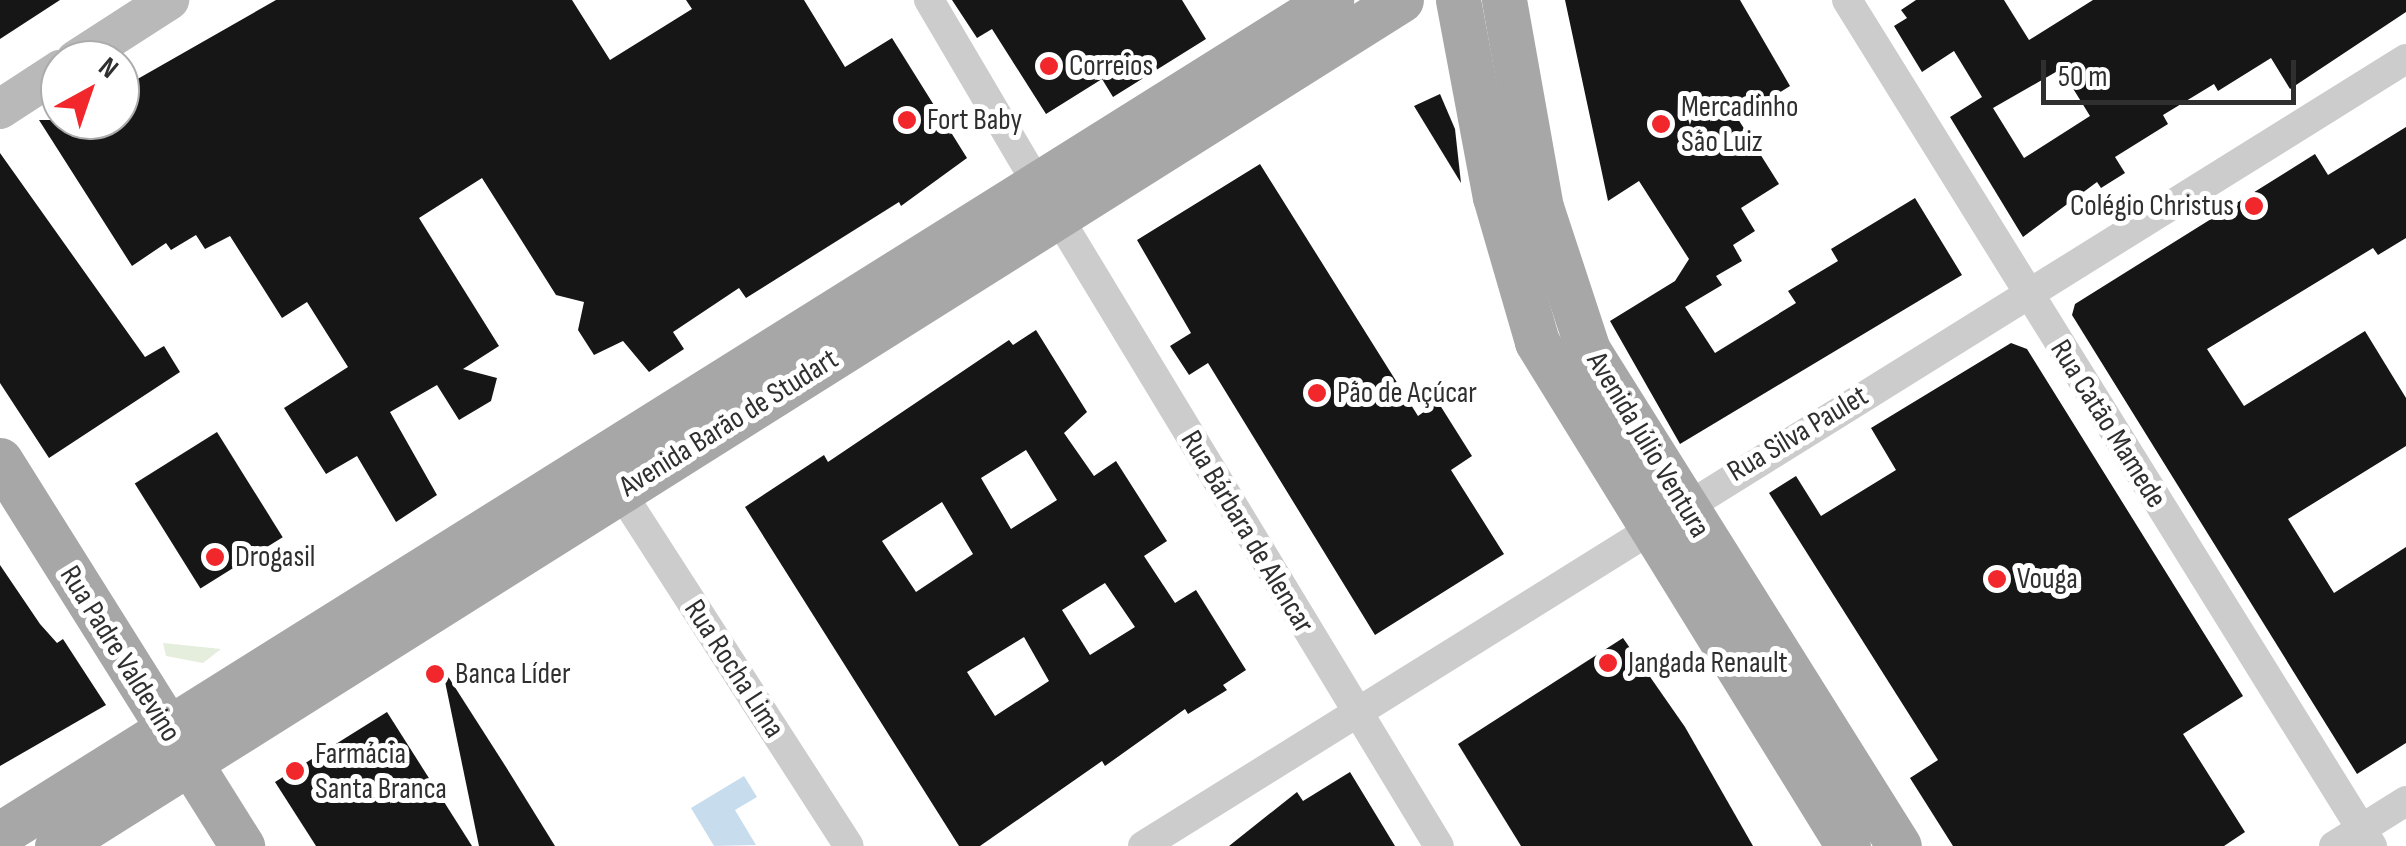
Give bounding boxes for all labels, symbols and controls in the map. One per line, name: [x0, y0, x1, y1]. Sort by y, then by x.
north arrow: [40, 40, 140, 140]
scale bar: [2046, 40, 2301, 102]
place label: Correios: [1069, 48, 1153, 84]
text: N: [92, 51, 125, 86]
marker: Correios: [1038, 55, 1060, 77]
text: 50 m: [2058, 59, 2107, 95]
place label: Mercadinho São Luiz: [1681, 89, 1798, 160]
place label: Fort Baby: [927, 102, 1022, 138]
marker: Fort Baby: [896, 109, 918, 131]
marker: Mercadinho São Luiz: [1650, 113, 1672, 135]
place label: Colégio Christus: [2070, 188, 2234, 224]
marker: Colégio Christus: [2243, 195, 2265, 217]
street label: Rua Catão Mamede: [2042, 333, 2174, 515]
street label: Avenida Barão de Studart: [613, 341, 845, 505]
street label: Avenida Júlio Ventura: [1579, 346, 1717, 544]
place label: Pão de Açúcar: [1337, 375, 1477, 411]
street label: Rua Silva Paulet: [1721, 378, 1875, 490]
marker: Pão de Açúcar: [1306, 382, 1328, 404]
street label: Rua Bárbara de Alencar: [1172, 424, 1322, 640]
place label: Drogasil: [235, 539, 315, 575]
marker: Drogasil: [204, 546, 226, 568]
street label: Rua Padre Valdevino: [52, 559, 188, 749]
place label: Vouga: [2017, 561, 2078, 597]
marker: Vouga: [1986, 568, 2008, 590]
street label: Rua Rocha Lima: [676, 593, 792, 745]
place label: Jangada Renault: [1628, 645, 1788, 681]
marker: Jangada Renault: [1597, 652, 1619, 674]
place label: Banca Líder: [455, 656, 571, 692]
marker: Banca Líder: [424, 663, 446, 685]
place label: Farmácia Santa Branca: [315, 736, 447, 806]
marker: Farmácia Santa Branca: [284, 760, 306, 782]

